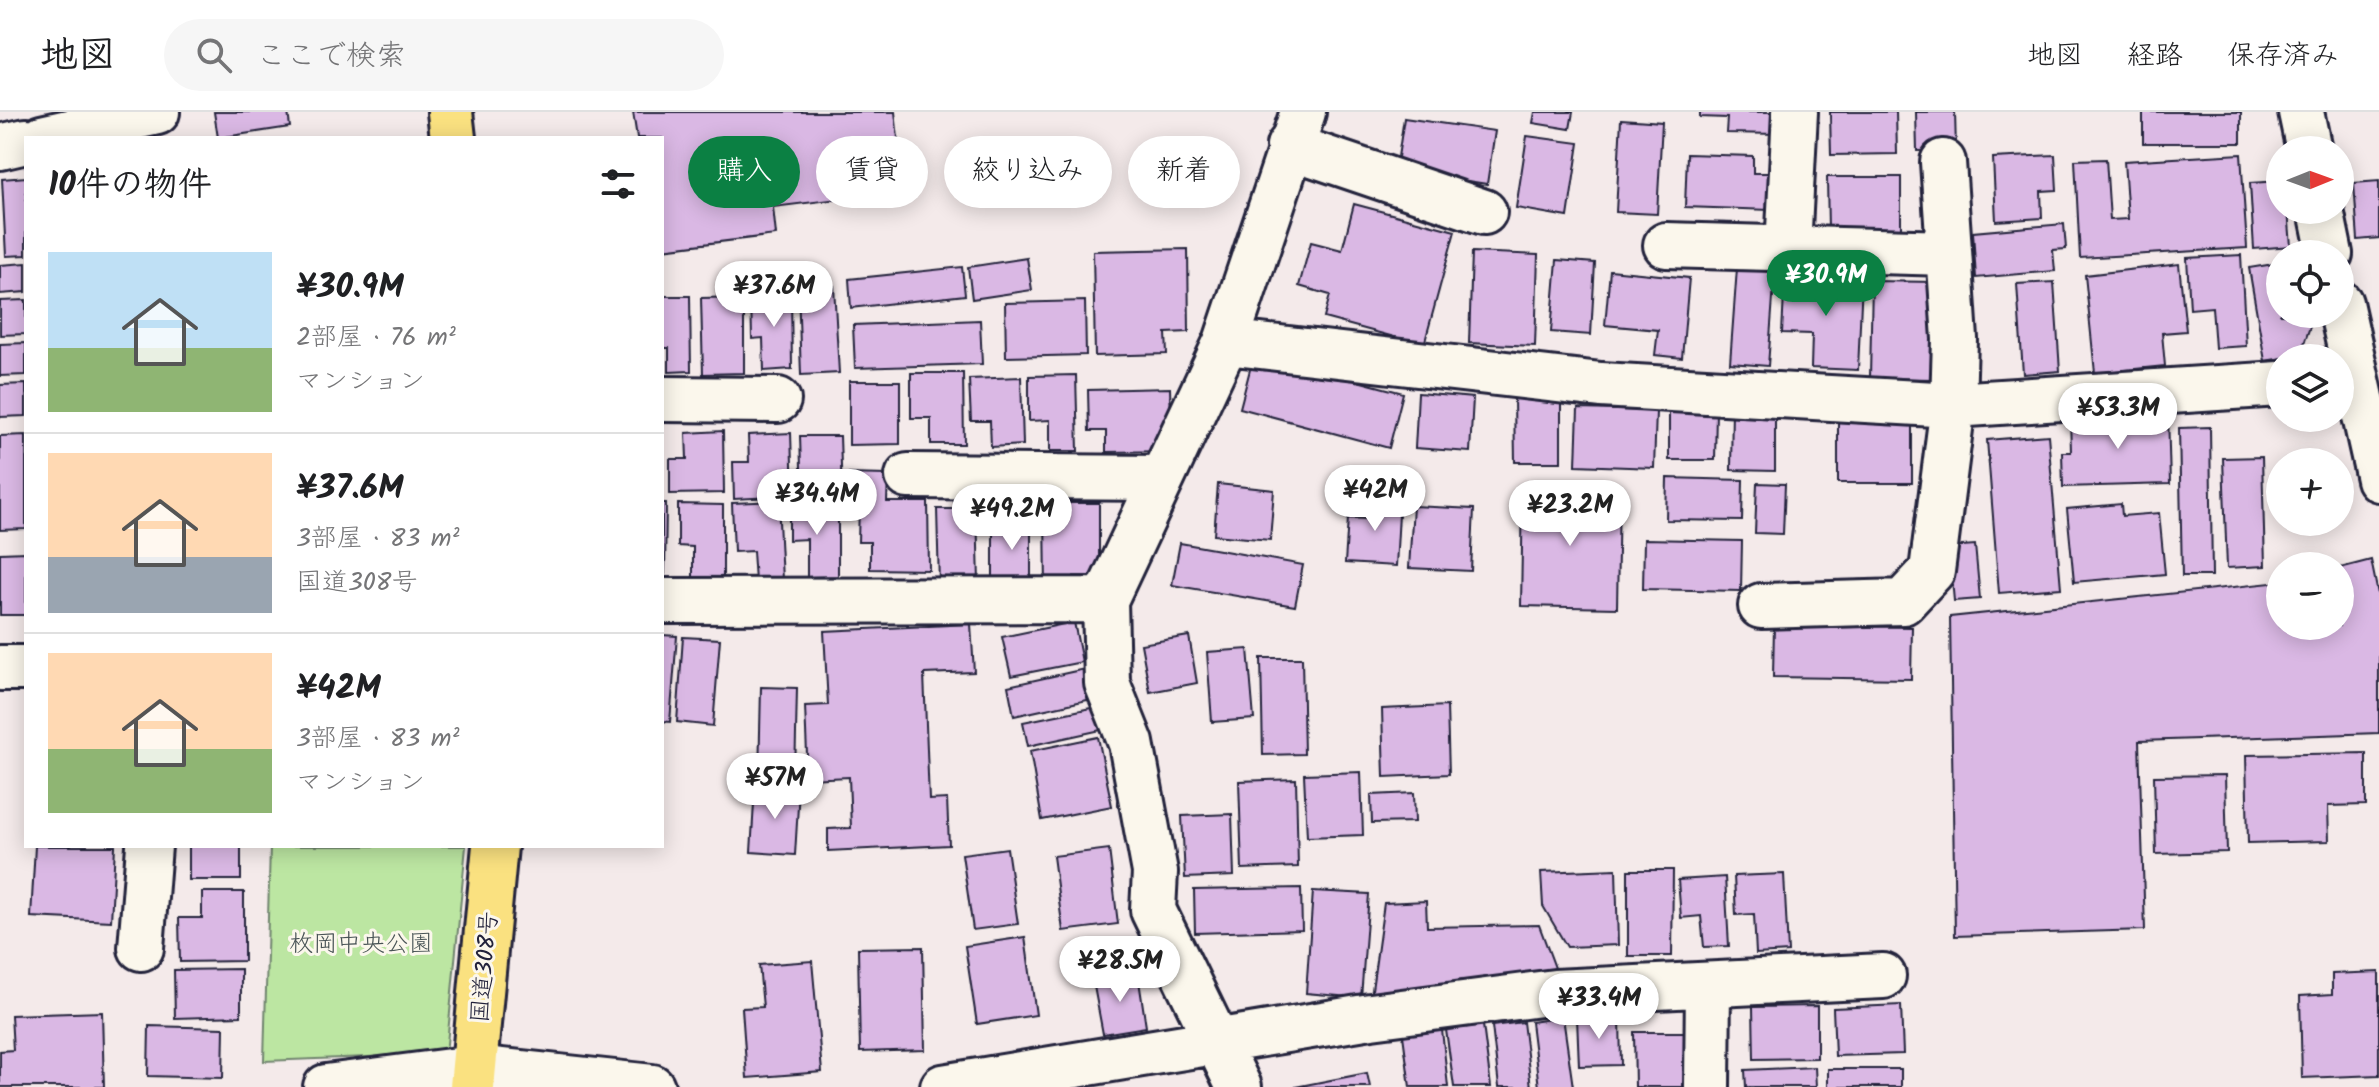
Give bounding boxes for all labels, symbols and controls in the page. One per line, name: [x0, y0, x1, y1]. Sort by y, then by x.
search box: [164, 19, 724, 91]
text: 地図: [40, 27, 116, 87]
icon: search: [192, 33, 236, 77]
text: ここで検索: [256, 33, 406, 81]
text: 地図: [2027, 34, 2083, 79]
text: 経路: [2127, 34, 2183, 79]
text: 保存済み: [2227, 34, 2339, 79]
chip: 購入: [688, 136, 800, 208]
chip: 賃貸: [816, 136, 928, 208]
chip: 絞り込み: [944, 136, 1112, 208]
chip: 新着: [1128, 136, 1240, 208]
north arrow: [2266, 136, 2354, 224]
map controls: [2266, 136, 2354, 640]
text: 10件の物件: [48, 159, 212, 213]
icon: filters: [596, 162, 640, 206]
button: locate: [2266, 240, 2354, 328]
pin: ¥30.9M: [1761, 250, 1891, 318]
text: ¥30.9M: [1785, 255, 1867, 297]
text: ¥30.9M: [296, 261, 404, 315]
pin: ¥37.6M: [709, 261, 839, 329]
text: ¥37.6M: [733, 266, 815, 308]
icon: home: [112, 284, 208, 380]
text: 2部屋 · 76 m²: [296, 317, 456, 359]
button: layers: [2266, 344, 2354, 432]
text: マンション: [296, 361, 425, 403]
pin: ¥53.3M: [2053, 383, 2183, 451]
text: ¥53.3M: [2076, 388, 2160, 430]
button: +: [2266, 448, 2354, 536]
text: ¥37.6M: [296, 462, 404, 516]
pin: ¥42M: [1328, 465, 1422, 533]
pin: ¥34.4M: [752, 469, 882, 537]
text: ¥42M: [1343, 470, 1407, 512]
text: ¥34.4M: [775, 474, 859, 516]
pin: ¥23.2M: [1505, 480, 1635, 548]
pin: ¥49.2M: [947, 484, 1077, 552]
icon: home: [112, 485, 208, 581]
text: ¥23.2M: [1527, 485, 1613, 527]
text: ¥49.2M: [970, 489, 1054, 531]
text: 3部屋 · 83 m²: [296, 518, 460, 560]
button: −: [2266, 552, 2354, 640]
text: 国道308号: [296, 562, 418, 604]
text: ¥42M: [296, 662, 381, 716]
icon: home: [112, 685, 208, 781]
text: 3部屋 · 83 m²: [296, 718, 460, 760]
pin: ¥57M: [728, 753, 822, 821]
text: ¥57M: [744, 758, 806, 800]
text: マンション: [296, 762, 425, 804]
street label: 国道308号: [461, 910, 510, 1025]
park label: 枚岡中央公園: [289, 925, 433, 964]
pin: ¥28.5M: [1055, 936, 1185, 1004]
text: ¥28.5M: [1077, 941, 1163, 983]
pin: ¥33.4M: [1534, 973, 1664, 1041]
text: ¥33.4M: [1557, 978, 1641, 1020]

